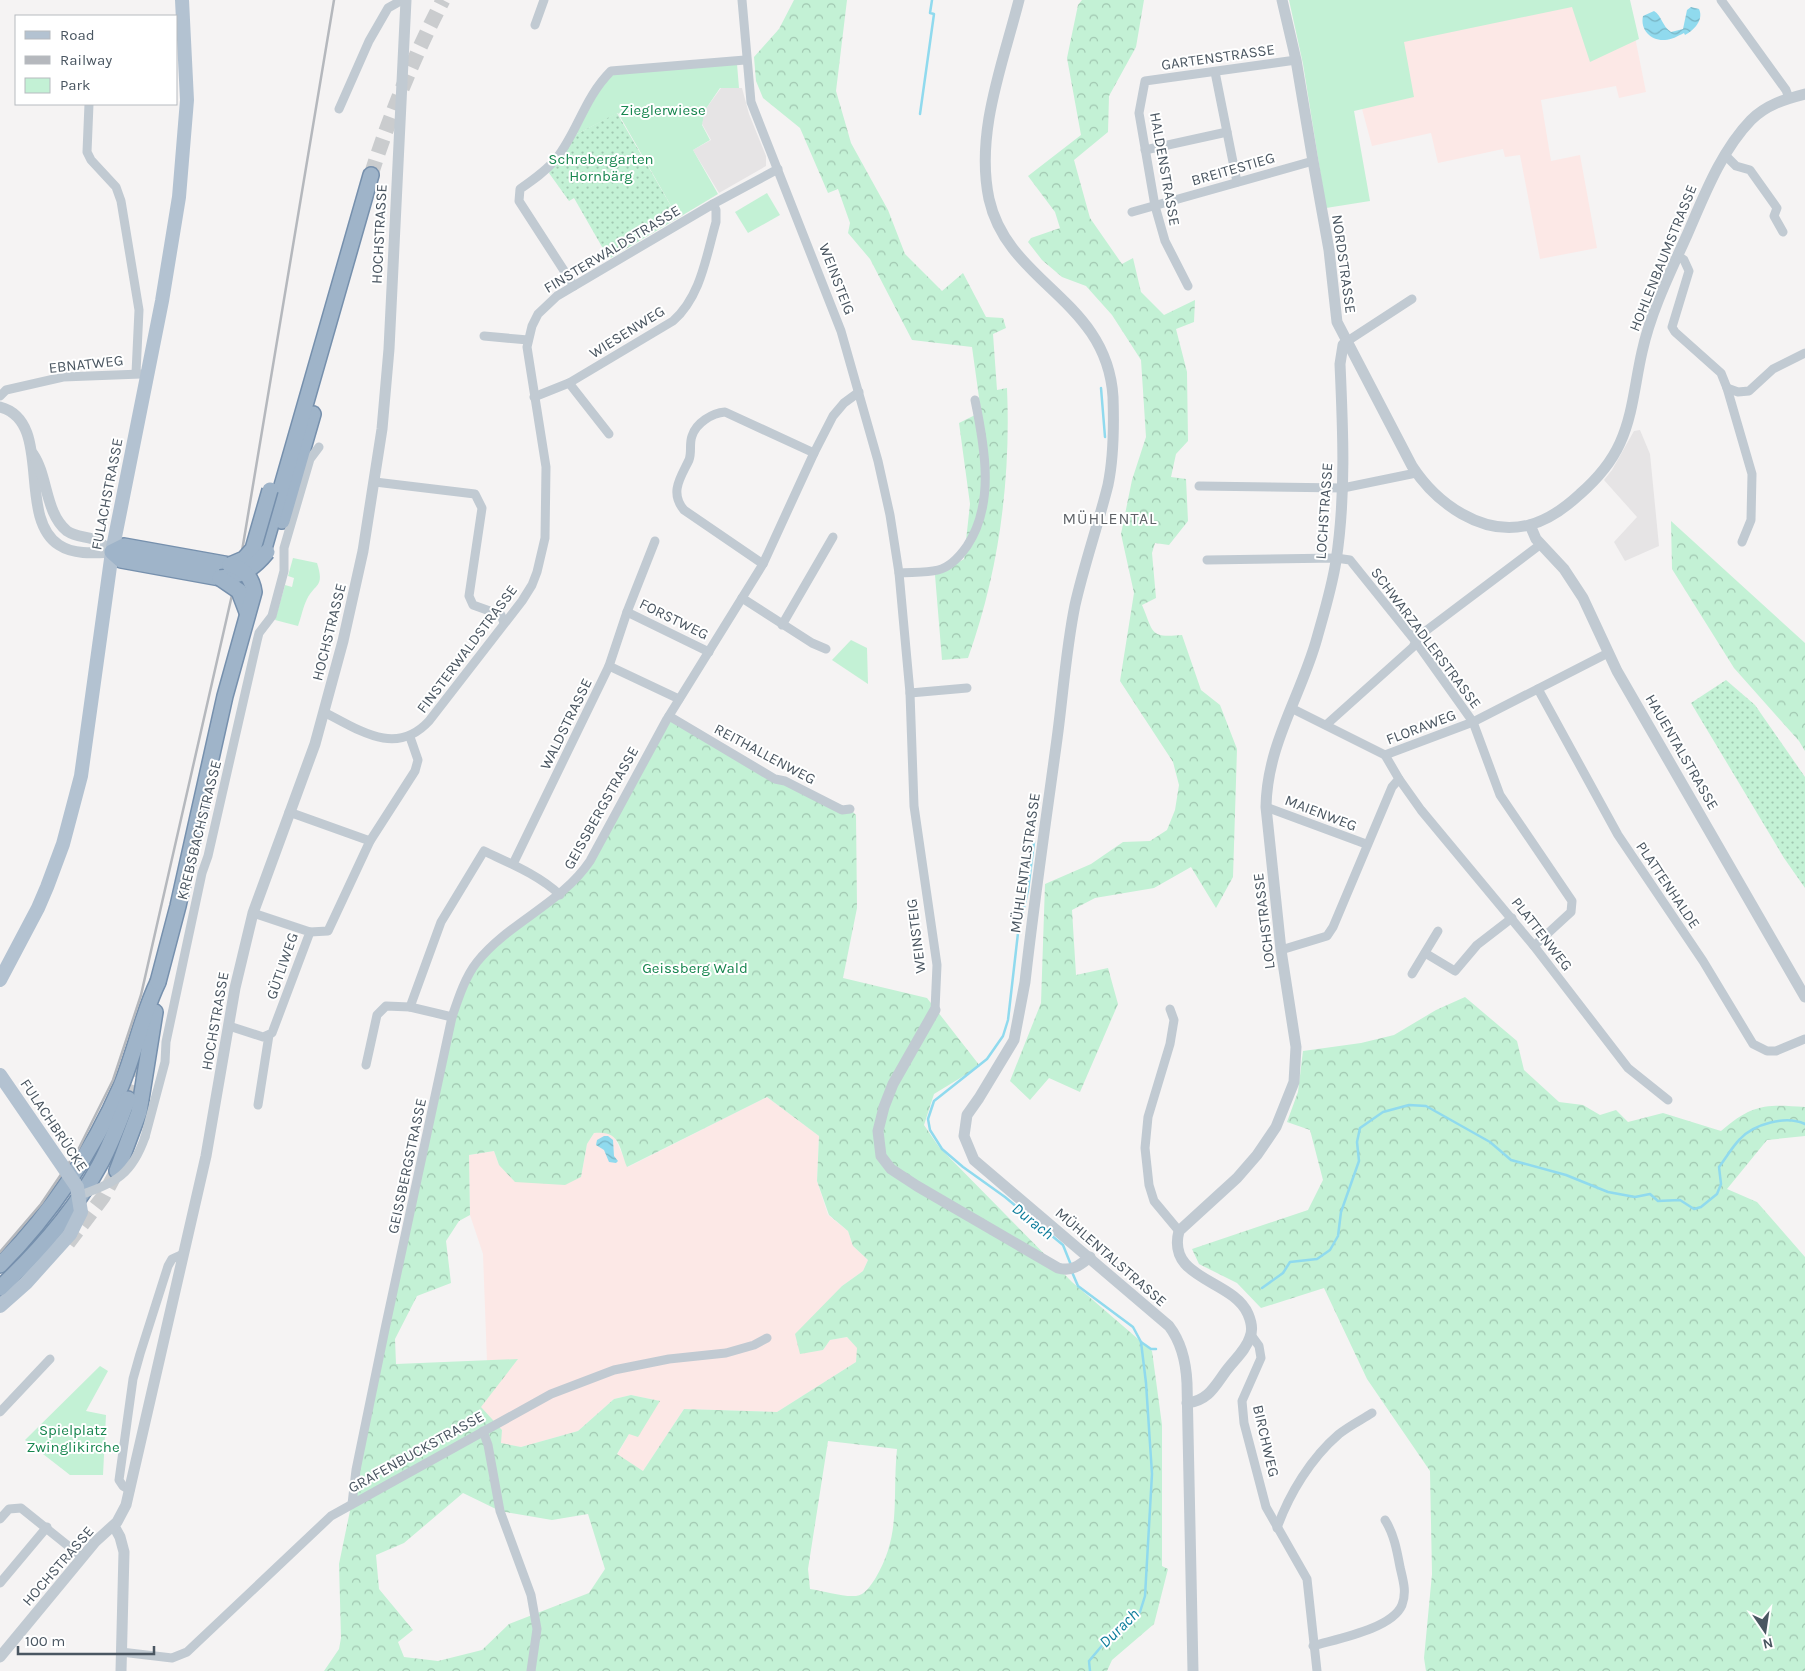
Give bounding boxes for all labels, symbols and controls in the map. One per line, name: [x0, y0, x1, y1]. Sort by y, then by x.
legend: [15, 15, 178, 105]
text: Road: [60, 26, 95, 44]
street label: GARTENSTRASSE: [1160, 40, 1276, 74]
text: Railway: [60, 51, 112, 69]
text: Park: [60, 76, 90, 94]
park label: Zieglerwiese: [620, 101, 706, 119]
street label: HALDENSTRASSE: [1146, 111, 1184, 227]
street label: BREITESTIEG: [1189, 149, 1277, 189]
park label: Schrebergarten Hornbärg: [548, 150, 654, 185]
street label: HOHLENBAUMSTRASSE: [1625, 182, 1701, 334]
street label: HOCHSTRASSE: [367, 184, 391, 284]
street label: FINSTERWALDSTRASSE: [541, 201, 683, 297]
street label: NORDSTRASSE: [1328, 213, 1360, 315]
street label: WEINSTEIG: [815, 241, 859, 317]
street label: WIESENWEG: [586, 302, 668, 362]
street label: EBNATWEG: [48, 351, 124, 377]
street label: FULACHSTRASSE: [87, 437, 127, 551]
street label: LOCHSTRASSE: [1312, 462, 1336, 560]
district label: MÜHLENTAL: [1062, 509, 1158, 528]
street label: SCHWARZADLERSTRASSE: [1367, 564, 1485, 712]
street label: HOCHSTRASSE: [308, 581, 350, 683]
street label: FINSTERWALDSTRASSE: [413, 581, 521, 717]
street label: FORSTWEG: [636, 595, 712, 643]
street label: WALDSTRASSE: [536, 675, 596, 773]
street label: HAUENTALSTRASSE: [1642, 691, 1722, 813]
street label: FLORAWEG: [1383, 705, 1459, 749]
street label: REITHALLENWEG: [711, 720, 819, 788]
street label: GEISSBERGSTRASSE: [560, 743, 642, 873]
street label: KREBSBACHSTRASSE: [173, 758, 225, 902]
street label: MAIENWEG: [1282, 791, 1360, 835]
street label: MÜHLENTALSTRASSE: [1006, 792, 1044, 934]
street label: PLATTENHALDE: [1632, 838, 1704, 932]
street label: LOCHSTRASSE: [1249, 872, 1279, 970]
street label: PLATTENWEG: [1508, 894, 1576, 974]
street label: WEINSTEIG: [902, 898, 930, 974]
street label: GÜTLIWEG: [262, 930, 302, 1002]
park label: Geissberg Wald: [642, 959, 748, 977]
street label: HOCHSTRASSE: [197, 970, 233, 1072]
street label: FULACHBRÜCKE: [16, 1075, 92, 1175]
street label: GEISSBERGSTRASSE: [384, 1097, 430, 1235]
water label: Durach: [1008, 1199, 1058, 1243]
street label: MÜHLENTALSTRASSE: [1052, 1204, 1170, 1310]
street label: BIRCHWEG: [1249, 1403, 1283, 1479]
street label: GRAFENBUCKSTRASSE: [345, 1407, 487, 1497]
park label: Spielplatz Zwinglikirche: [26, 1421, 120, 1456]
street label: HOCHSTRASSE: [18, 1522, 98, 1610]
water label: Durach: [1095, 1605, 1143, 1651]
north arrow: [1740, 1606, 1790, 1656]
scale bar: [18, 1624, 154, 1656]
text: 100 m: [25, 1632, 65, 1650]
text: N: [1761, 1634, 1775, 1653]

